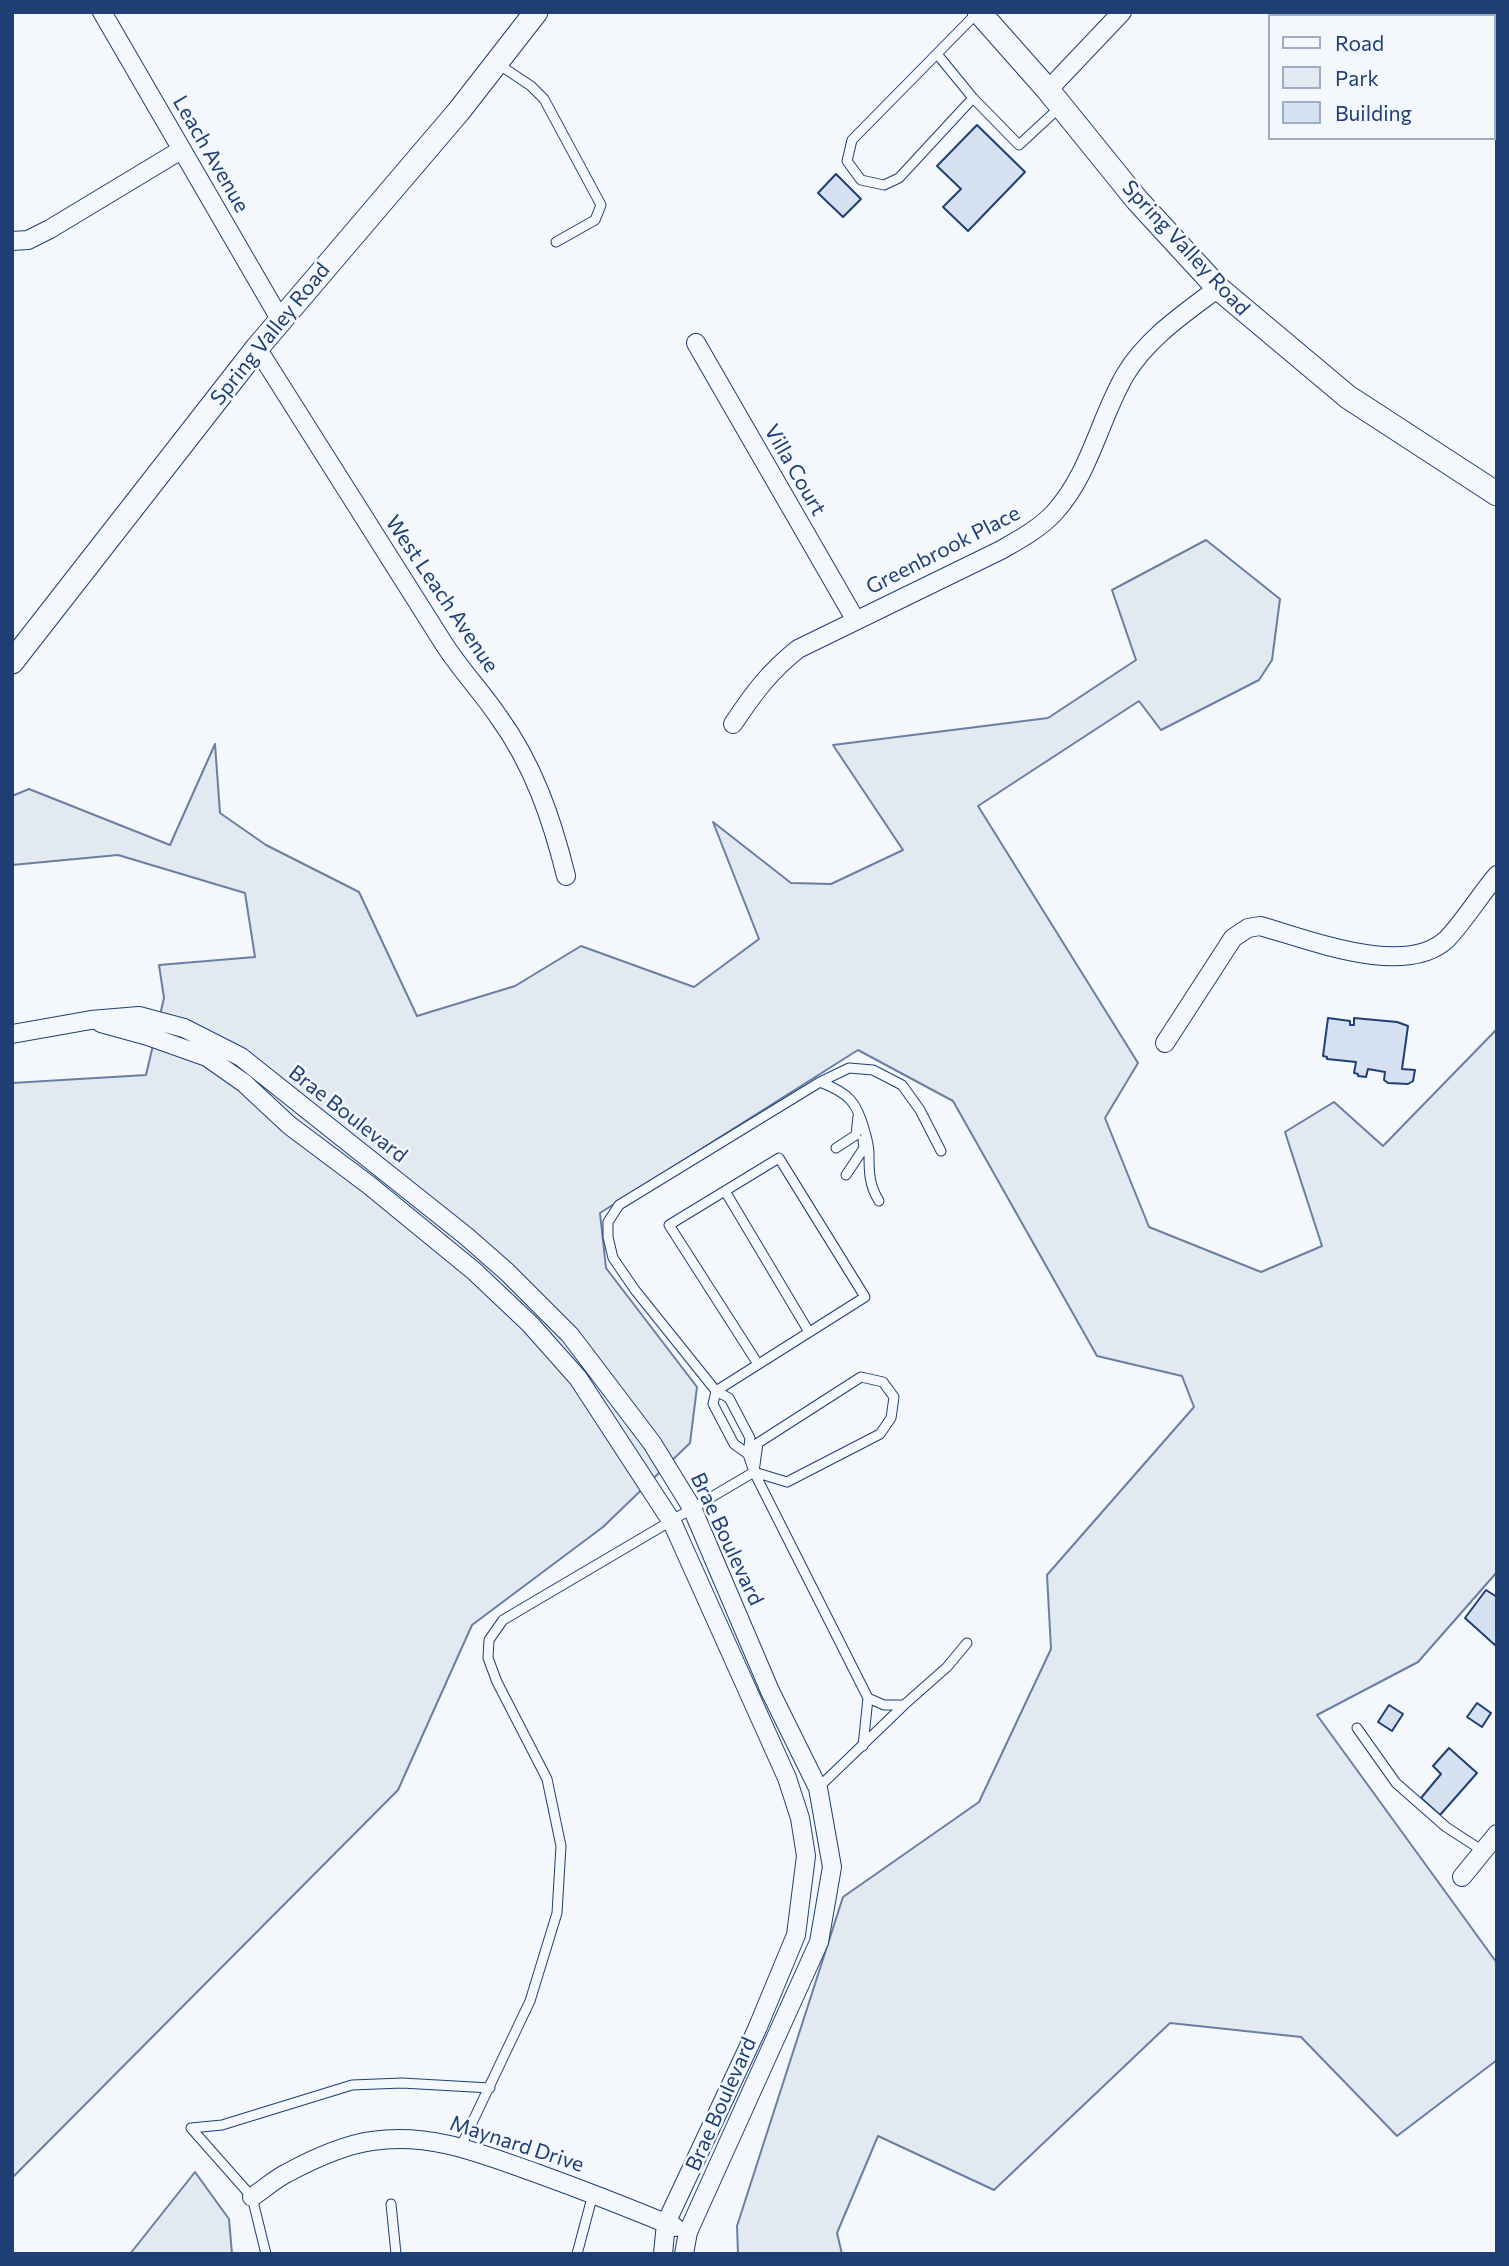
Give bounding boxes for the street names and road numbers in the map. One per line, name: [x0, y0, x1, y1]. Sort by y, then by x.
street label: Leach Avenue: [167, 91, 255, 217]
street label: Spring Valley Road: [1117, 175, 1255, 321]
street label: Spring Valley Road: [205, 258, 335, 410]
street label: Villa Court: [759, 420, 831, 520]
street label: Greenbrook Place: [862, 500, 1024, 600]
street label: West Leach Avenue: [380, 511, 504, 677]
street label: Brae Boulevard: [284, 1060, 412, 1168]
street label: Brae Boulevard: [685, 1469, 769, 1609]
street label: Brae Boulevard: [680, 2033, 762, 2175]
street label: Maynard Drive: [447, 2110, 587, 2178]

